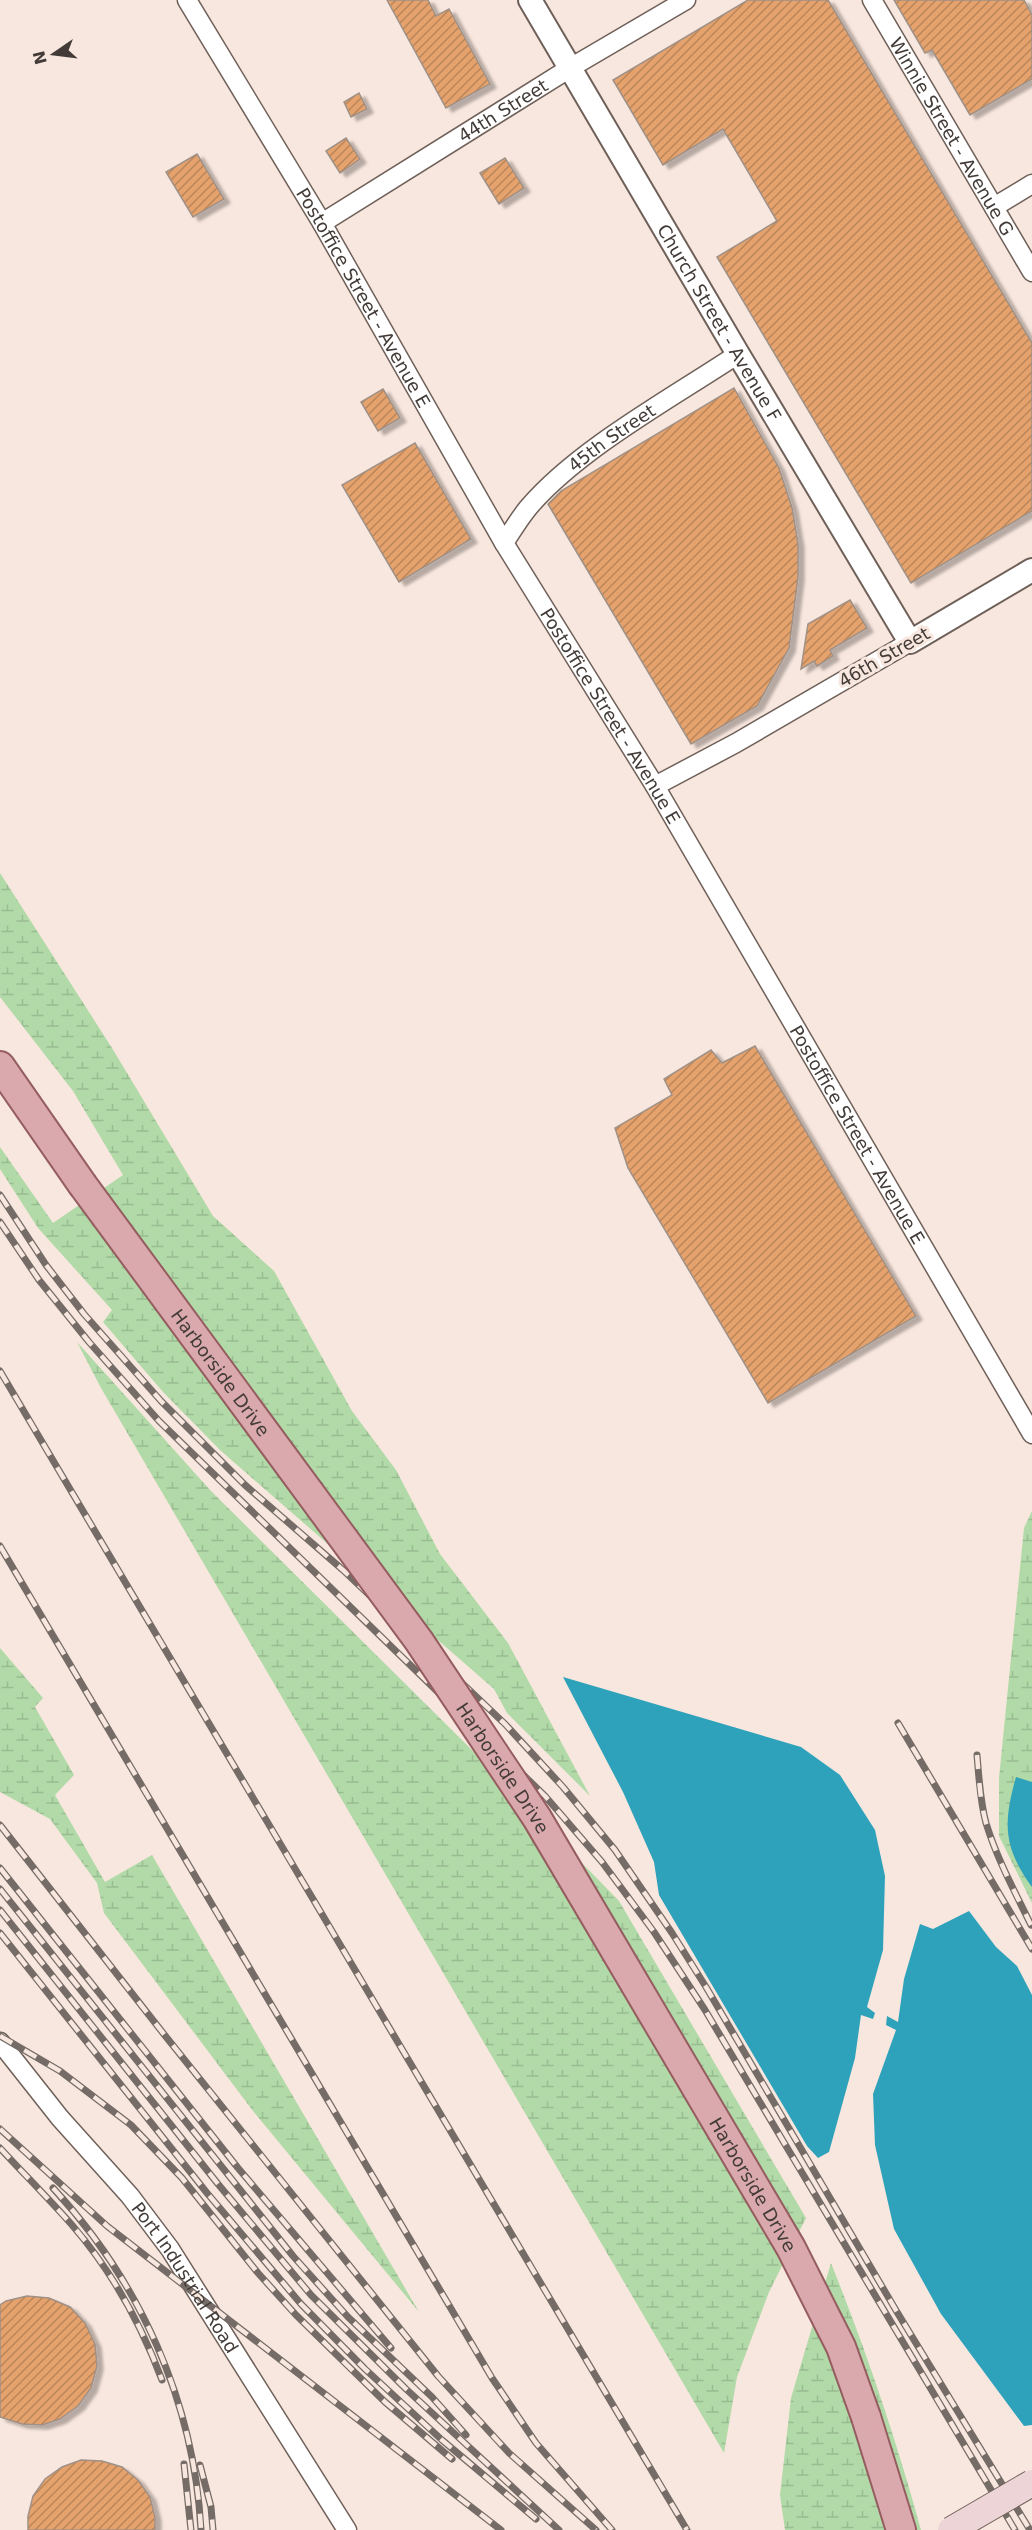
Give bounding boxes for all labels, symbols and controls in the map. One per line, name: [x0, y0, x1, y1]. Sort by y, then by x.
north arrow: [24, 24, 84, 84]
street label: Winnie Street - Avenue G: [886, 33, 1019, 239]
text: N: [29, 49, 51, 66]
street label: 44th Street: [454, 74, 551, 146]
street label: Postoffice Street - Avenue E: [293, 184, 435, 411]
street label: Church Street - Avenue F: [653, 220, 786, 425]
street label: 45th Street: [563, 399, 659, 475]
street label: Postoffice Street - Avenue E: [536, 604, 685, 827]
street label: 46th Street: [835, 622, 933, 692]
street label: Postoffice Street - Avenue E: [786, 1021, 930, 1248]
street label: Harborside Drive: [167, 1305, 275, 1440]
street label: Harborside Drive: [452, 1698, 554, 1837]
street label: Harborside Drive: [706, 2113, 801, 2255]
street label: Port Industrial Road: [128, 2198, 243, 2356]

